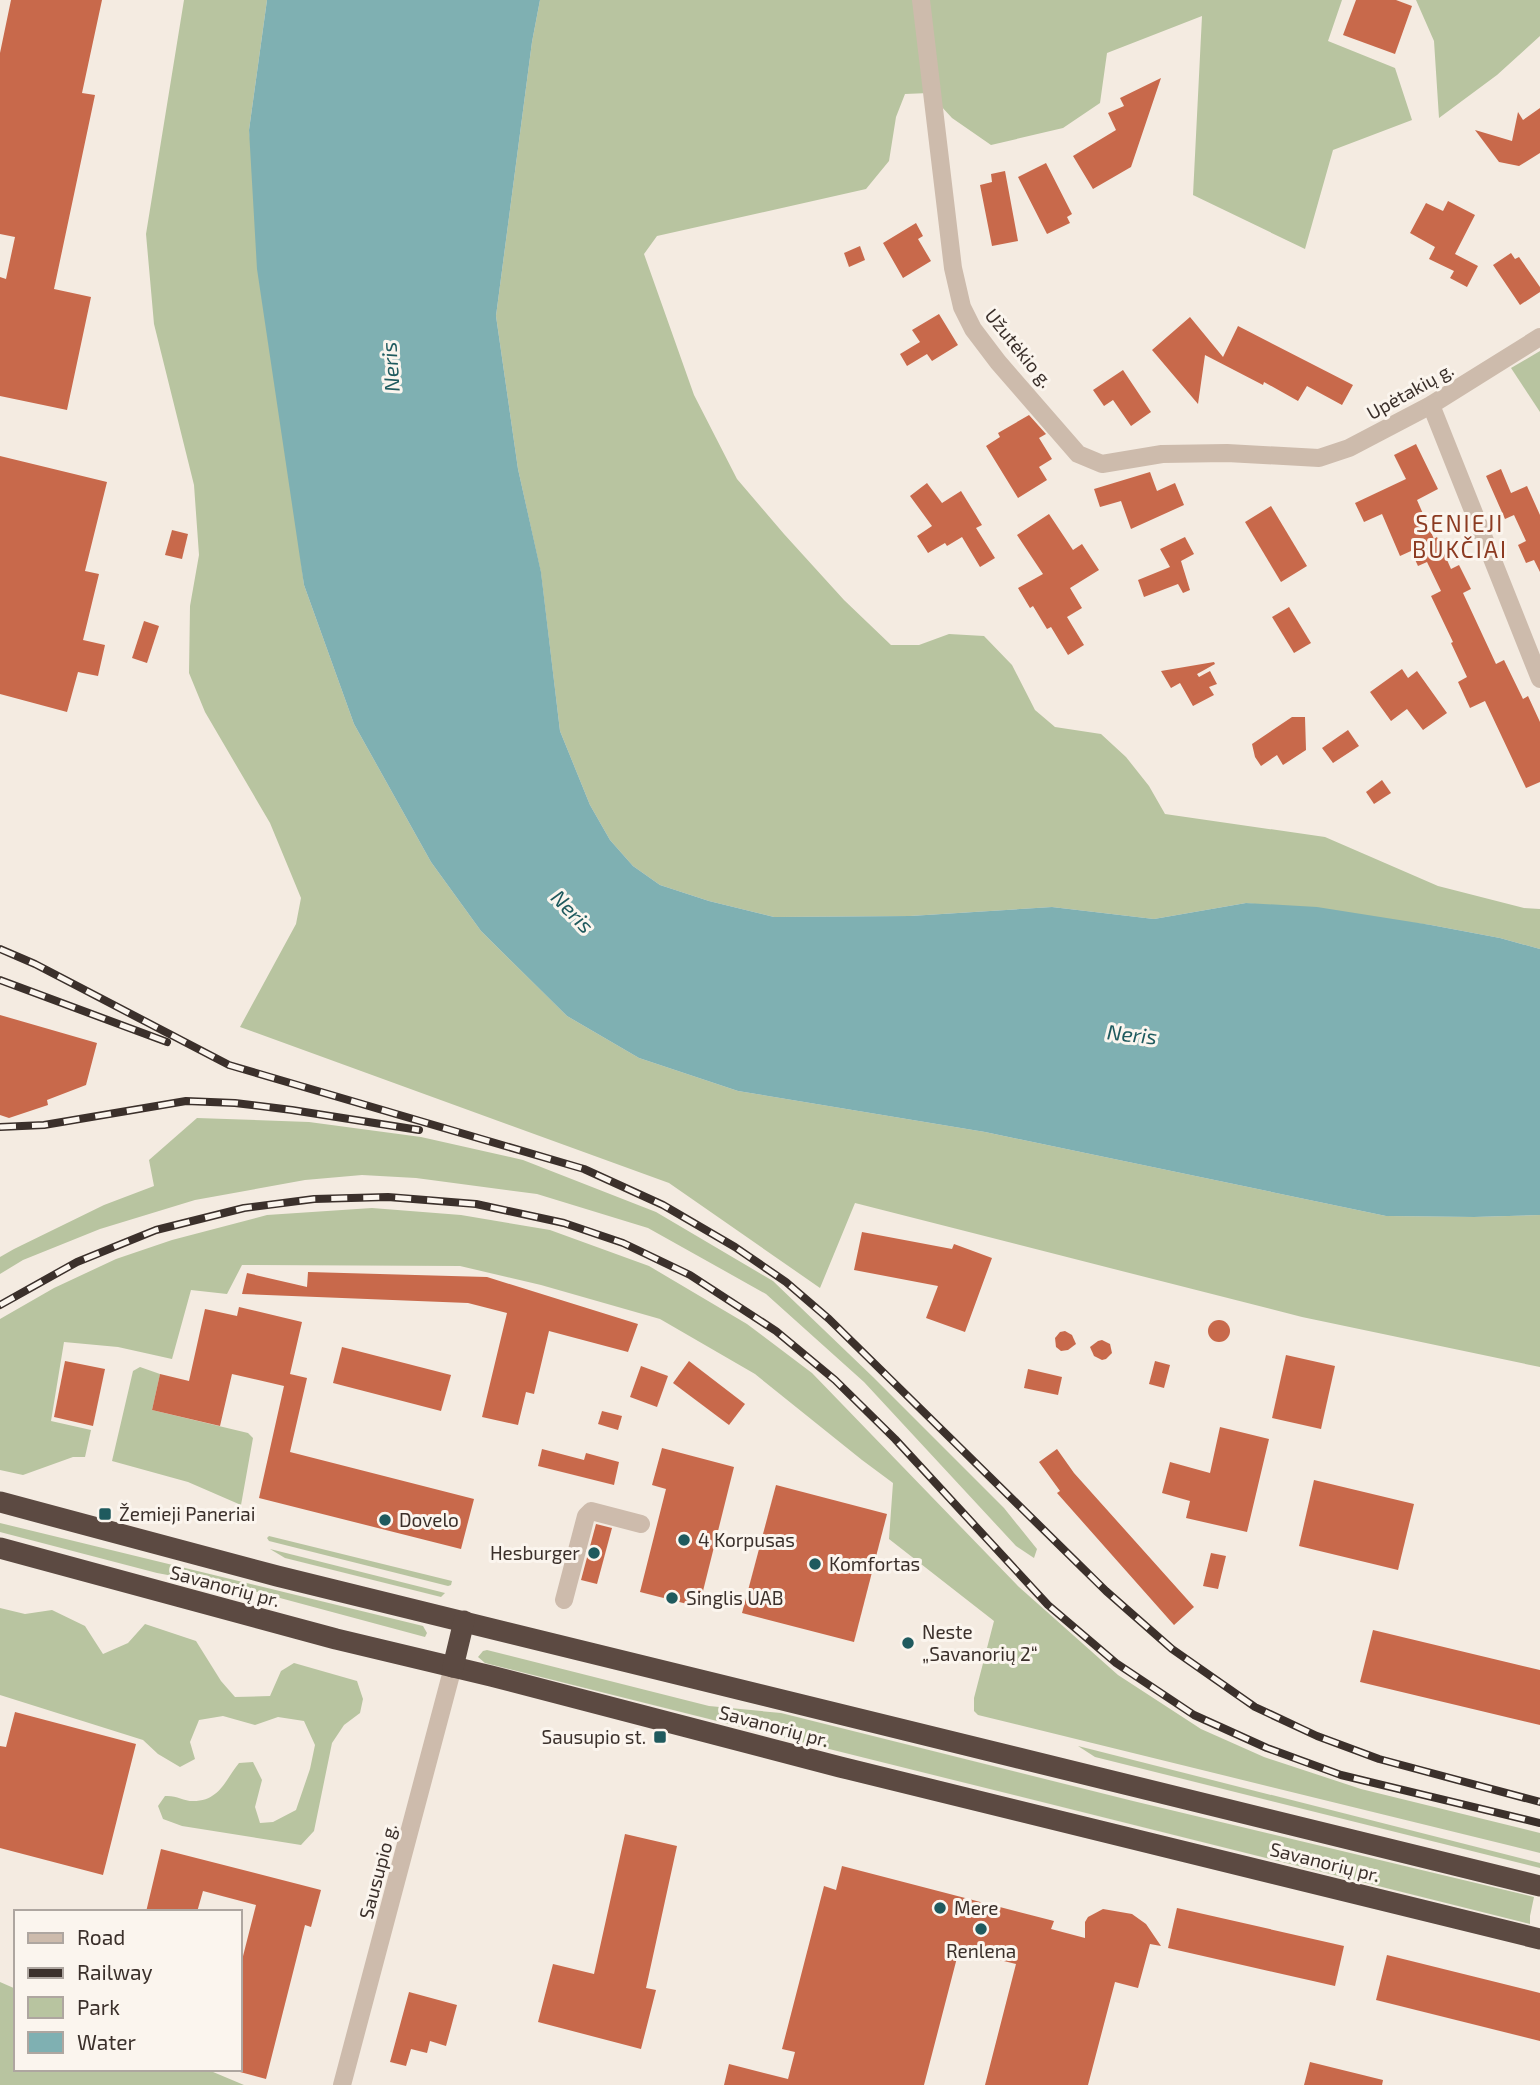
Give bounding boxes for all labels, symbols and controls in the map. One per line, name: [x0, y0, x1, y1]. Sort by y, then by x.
street label: Užutėkio g.: [981, 304, 1058, 392]
water label: Neris: [375, 341, 404, 393]
street label: Upėtakių g.: [1362, 357, 1457, 424]
district label: SENIEJI BUKČIAI: [1412, 509, 1508, 563]
water label: Neris: [547, 884, 600, 938]
water label: Neris: [1106, 1018, 1158, 1049]
place label: Žemieji Paneriai: [119, 1502, 256, 1525]
marker: Žemieji Paneriai: [97, 1506, 113, 1522]
place label: Dovelo: [399, 1508, 459, 1531]
marker: Dovelo: [377, 1512, 393, 1528]
place label: 4 Korpusas: [698, 1528, 795, 1551]
marker: 4 Korpusas: [676, 1532, 692, 1548]
place label: Hesburger: [490, 1541, 580, 1564]
marker: Hesburger: [586, 1545, 602, 1561]
place label: Komfortas: [829, 1552, 920, 1575]
marker: Komfortas: [807, 1556, 823, 1572]
street label: Savanorių pr.: [168, 1560, 283, 1611]
place label: Singlis UAB: [686, 1586, 783, 1609]
marker: Singlis UAB: [664, 1590, 680, 1606]
place label: Neste „Savanorių 2“: [922, 1620, 1038, 1665]
marker: Neste „Savanorių 2“: [900, 1635, 916, 1651]
street label: Savanorių pr.: [717, 1700, 832, 1751]
place label: Sausupio st.: [542, 1725, 646, 1748]
marker: Sausupio st.: [652, 1729, 668, 1745]
street label: Sausupio g.: [354, 1821, 401, 1921]
street label: Savanorių pr.: [1268, 1837, 1383, 1886]
place label: Mere: [954, 1896, 998, 1919]
marker: Mere: [932, 1900, 948, 1916]
legend: [14, 1910, 242, 2071]
marker: Renlena: [973, 1921, 989, 1937]
text: Road: [77, 1924, 125, 1949]
place label: Renlena: [946, 1939, 1016, 1962]
text: Railway: [77, 1959, 153, 1984]
text: Park: [77, 1994, 120, 2019]
text: Water: [77, 2029, 136, 2054]

